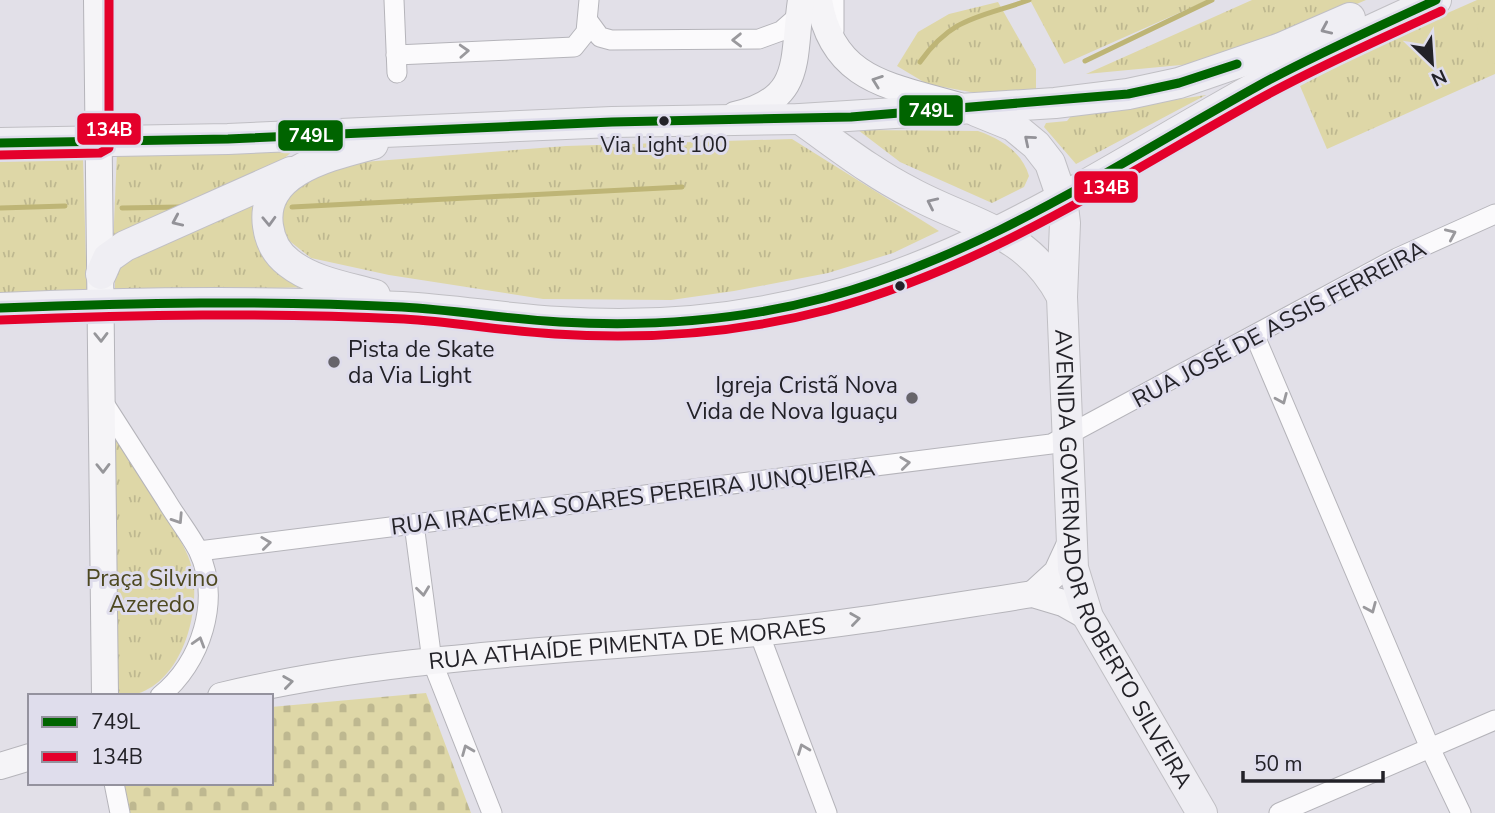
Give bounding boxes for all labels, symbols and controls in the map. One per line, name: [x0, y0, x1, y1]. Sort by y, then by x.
one-way arrow: [1321, 21, 1333, 35]
north arrow: [1397, 28, 1467, 98]
one-way arrow: [732, 32, 743, 47]
one-way arrow: [459, 44, 470, 59]
text: N: [1427, 63, 1451, 92]
one-way arrow: [871, 75, 883, 89]
line badge: 749L: [898, 94, 964, 127]
text: 749L: [909, 98, 954, 124]
line badge: 134B: [76, 112, 142, 146]
marker: Via Light 100: [657, 114, 671, 128]
text: 134B: [85, 117, 133, 143]
line badge: 749L: [277, 119, 344, 152]
text: 749L: [289, 123, 334, 149]
place label: Via Light 100: [600, 131, 727, 159]
one-way arrow: [1025, 136, 1038, 148]
line badge: 134B: [1073, 170, 1139, 204]
text: 134B: [1082, 175, 1130, 201]
one-way arrow: [927, 197, 939, 211]
one-way arrow: [172, 213, 184, 227]
one-way arrow: [262, 216, 277, 227]
one-way arrow: [1444, 228, 1456, 242]
street label: RUA JOSÉ DE ASSIS FERREIRA: [1127, 234, 1432, 415]
unlabelled marker: [893, 279, 907, 293]
street label: AVENIDA GOVERNADOR ROBERTO SILVEIRA: [1047, 328, 1200, 795]
one-way arrow: [93, 332, 109, 343]
place label: Pista de Skate da Via Light: [348, 334, 494, 391]
marker: Pista de Skate da Via Light: [326, 354, 342, 370]
place label: Igreja Cristã Nova Vida de Nova Iguaçu: [685, 370, 898, 427]
marker: Igreja Cristã Nova Vida de Nova Iguaçu: [904, 390, 920, 406]
one-way arrow: [1274, 392, 1288, 404]
street label: RUA IRACEMA SOARES PEREIRA JUNQUEIRA: [389, 452, 877, 543]
one-way arrow: [900, 455, 911, 470]
one-way arrow: [95, 464, 111, 474]
one-way arrow: [170, 512, 183, 525]
one-way arrow: [260, 535, 272, 550]
park label: Praça Silvino Azeredo: [86, 563, 218, 620]
one-way arrow: [415, 585, 430, 597]
one-way arrow: [1363, 601, 1377, 613]
street label: RUA ATHAÍDE PIMENTA DE MORAES: [427, 610, 828, 677]
one-way arrow: [849, 612, 861, 627]
one-way arrow: [191, 636, 206, 648]
one-way arrow: [282, 675, 294, 690]
legend: [28, 694, 273, 785]
text: 749L: [91, 708, 141, 736]
scale bar: [1243, 740, 1383, 784]
text: 134B: [91, 743, 143, 771]
one-way arrow: [461, 744, 475, 756]
one-way arrow: [797, 744, 811, 756]
text: 50 m: [1254, 750, 1303, 778]

